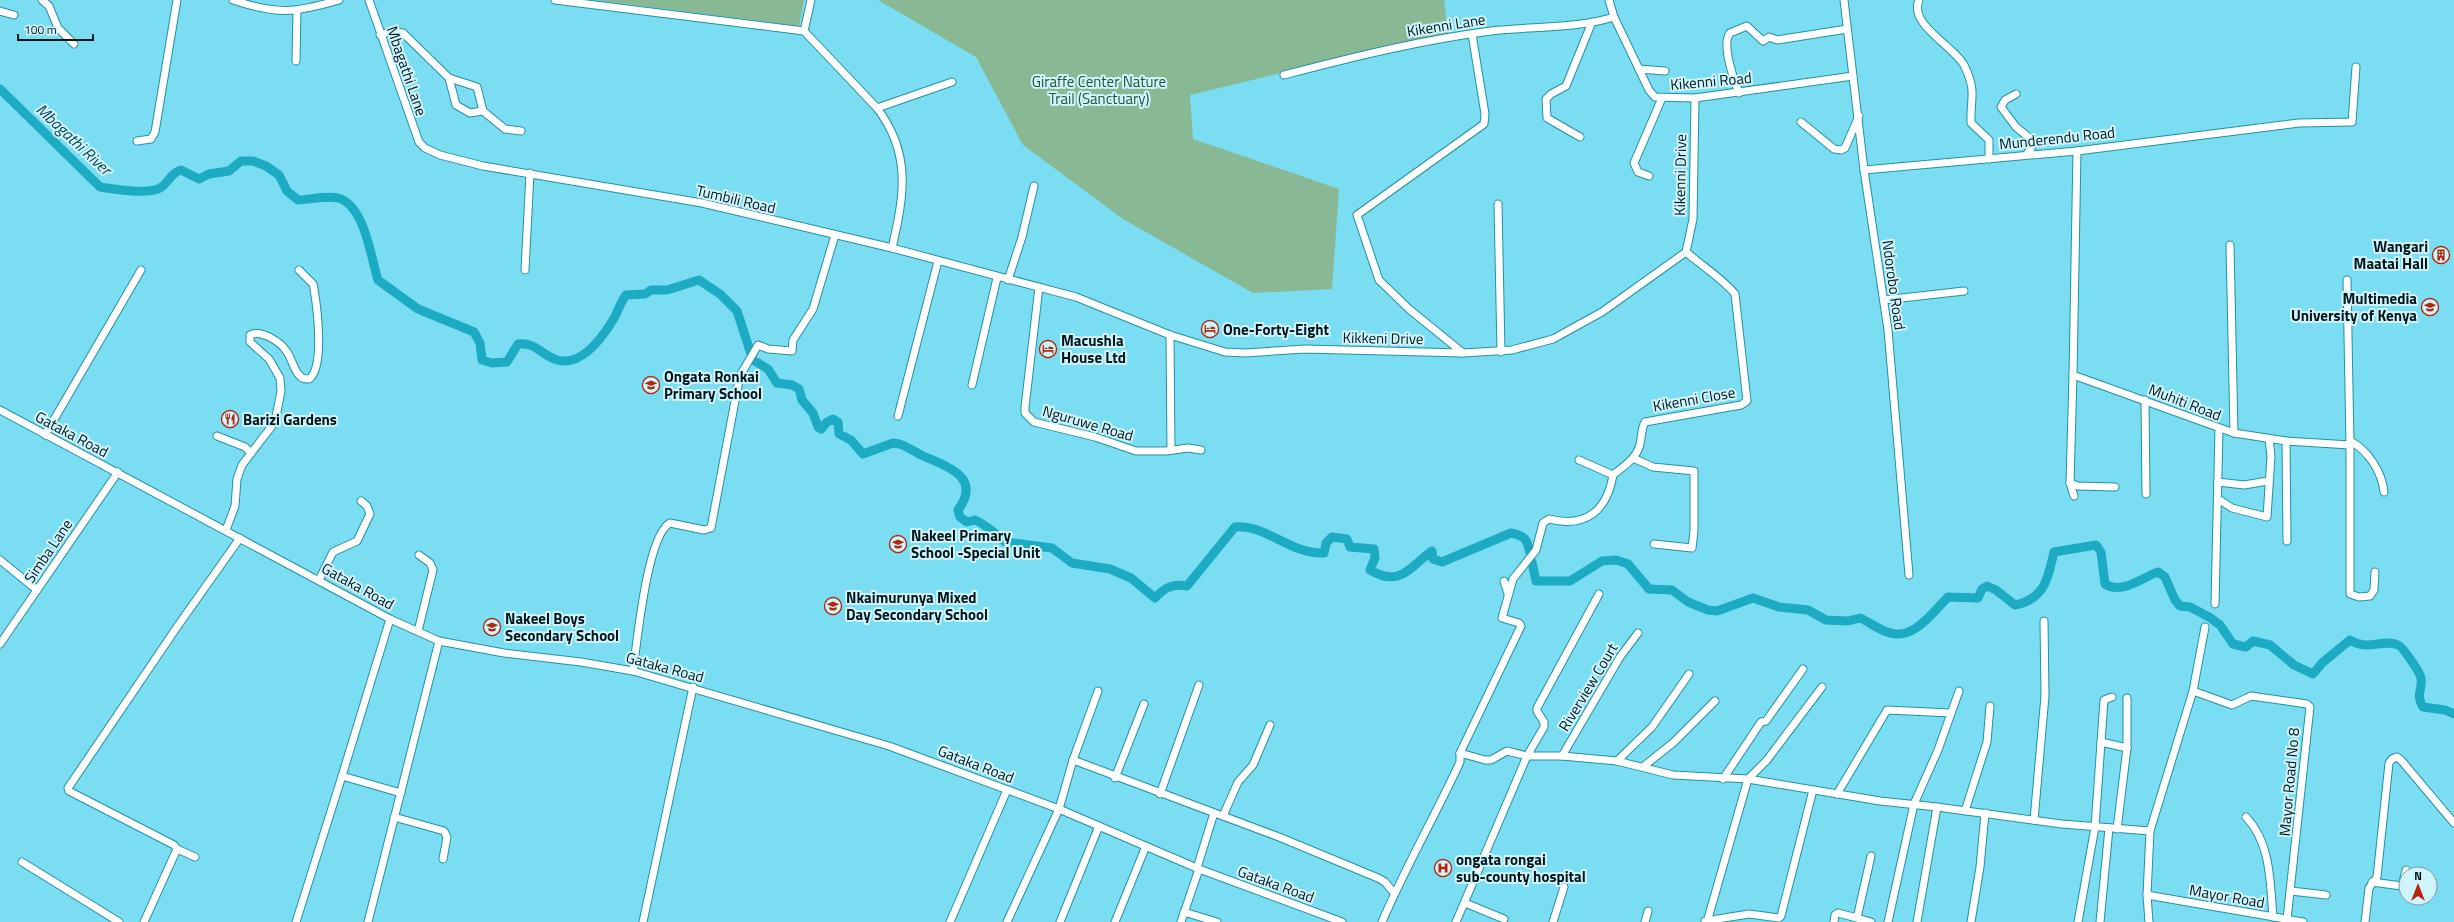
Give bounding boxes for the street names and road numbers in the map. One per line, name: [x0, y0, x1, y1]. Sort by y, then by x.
street label: Kikenni Lane: [1405, 7, 1487, 43]
street label: Mbagathi Lane: [381, 23, 433, 119]
street label: Kikenni Road: [1669, 66, 1753, 96]
street label: Munderendu Road: [1998, 120, 2116, 156]
street label: Kikenni Drive: [1668, 134, 1692, 216]
street label: Tumbili Road: [694, 179, 778, 219]
street label: Ndorobo Road: [1876, 239, 1912, 331]
street label: Kikkeni Drive: [1342, 326, 1424, 350]
street label: Muhiti Road: [2145, 378, 2225, 426]
street label: Kikenni Close: [1651, 380, 1737, 418]
street label: Nguruwe Road: [1040, 399, 1136, 447]
street label: Gataka Road: [31, 405, 113, 463]
street label: Simba Lane: [18, 514, 78, 588]
street label: Gataka Road: [317, 557, 399, 615]
street label: Riverview Court: [1553, 638, 1624, 736]
street label: Gataka Road: [623, 646, 707, 688]
street label: Mayor Road No 8: [2273, 727, 2305, 837]
street label: Gataka Road: [935, 739, 1017, 789]
street label: Gataka Road: [1234, 860, 1318, 908]
street label: Mayor Road: [2188, 878, 2266, 914]

